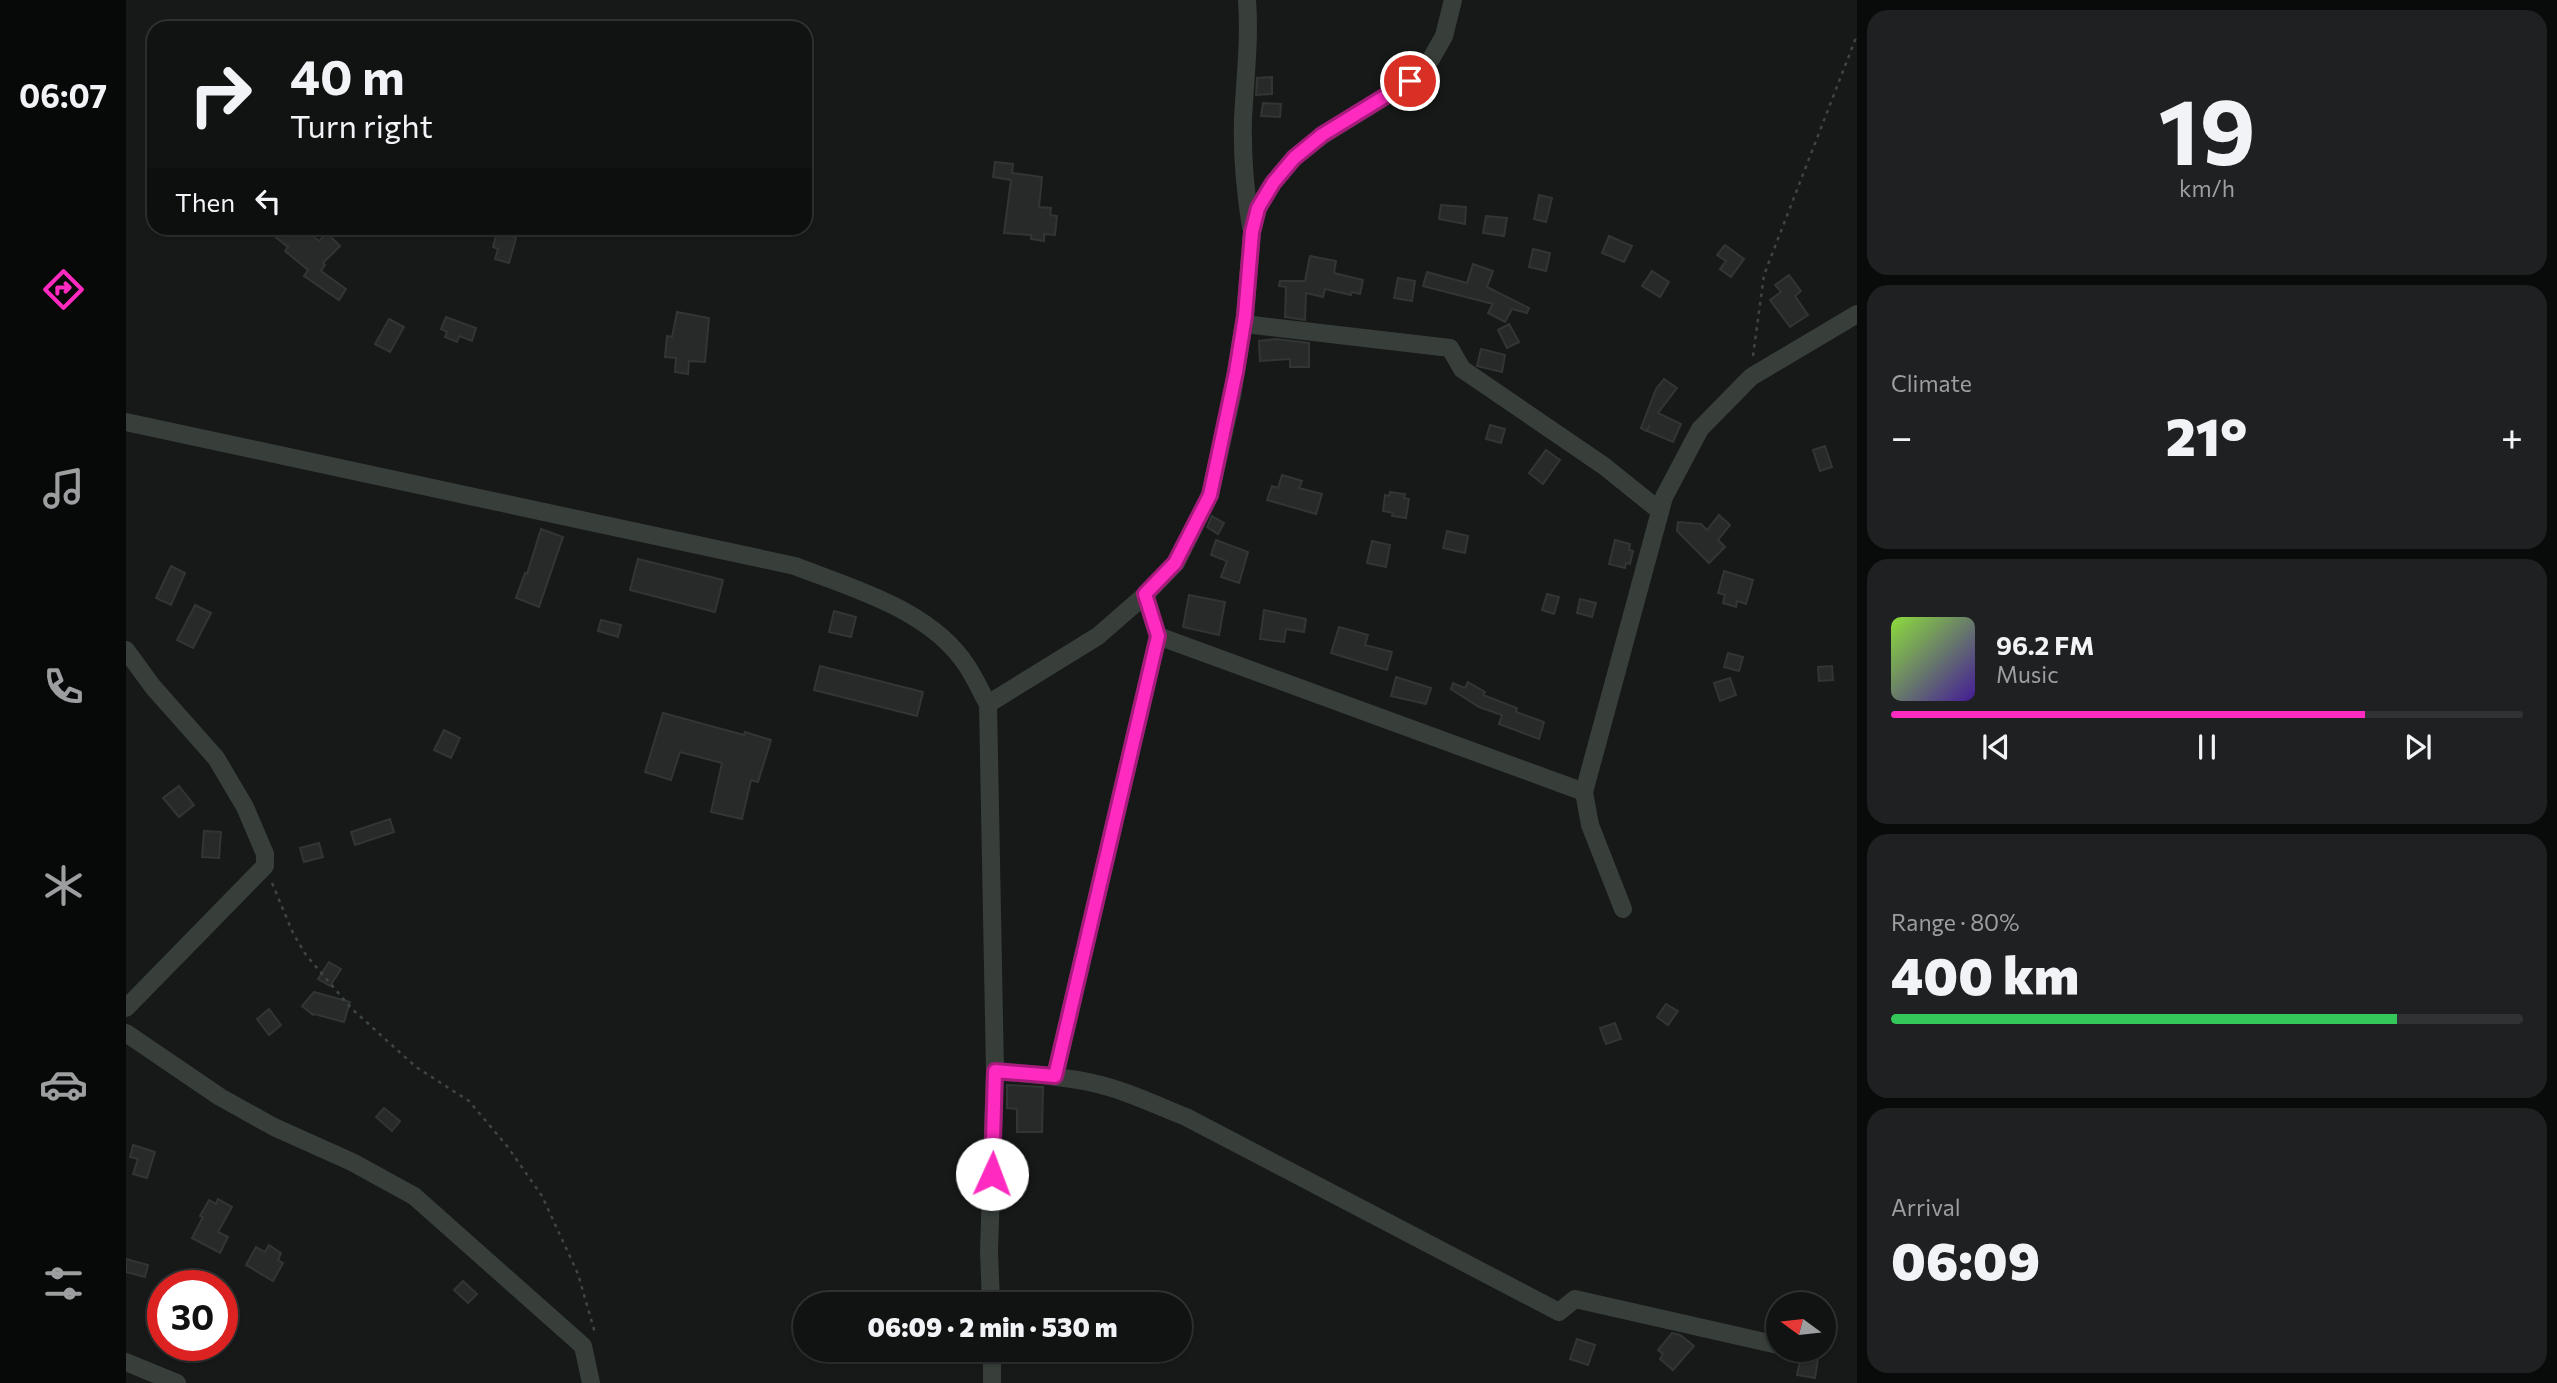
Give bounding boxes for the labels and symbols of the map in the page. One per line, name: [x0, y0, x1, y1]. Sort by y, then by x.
pin: [1380, 51, 1440, 111]
position arrow: [955, 1137, 1029, 1211]
speed limit sign: 30: [147, 1270, 238, 1361]
north arrow: [1766, 1292, 1836, 1362]

